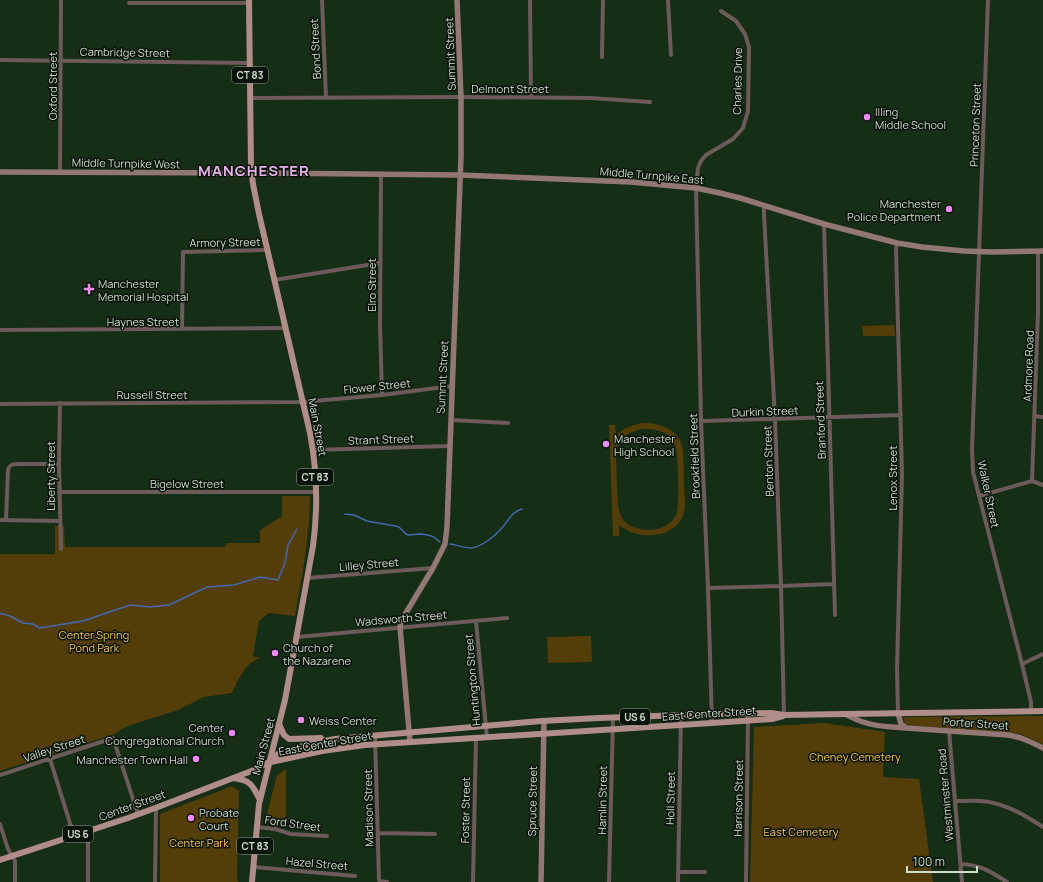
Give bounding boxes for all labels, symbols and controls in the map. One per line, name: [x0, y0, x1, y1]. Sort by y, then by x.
street label: Summit Street: [441, 17, 459, 91]
street label: Bond Street: [306, 18, 324, 80]
street label: Cambridge Street: [80, 44, 170, 60]
street label: Charles Drive: [729, 47, 745, 115]
street label: Oxford Street: [45, 52, 60, 120]
road number: CT 83: [232, 67, 268, 83]
street label: Delmont Street: [471, 81, 549, 96]
street label: Princeton Street: [966, 83, 984, 167]
place label: Illing Middle School: [875, 104, 946, 132]
marker: Illing Middle School: [862, 112, 872, 122]
street label: Middle Turnpike West: [72, 155, 180, 171]
district label: MANCHESTER: [198, 160, 310, 181]
street label: Middle Turnpike East: [599, 163, 705, 187]
place label: Manchester Police Department: [847, 196, 941, 224]
marker: Manchester Police Department: [944, 204, 954, 214]
street label: Armory Street: [189, 234, 261, 250]
street label: Elro Street: [364, 258, 379, 312]
place label: Manchester Memorial Hospital: [98, 276, 189, 304]
marker: Manchester Memorial Hospital: [83, 283, 95, 295]
street label: Haynes Street: [107, 314, 179, 329]
street label: Ardmore Road: [1019, 330, 1037, 402]
street label: Summit Street: [433, 340, 451, 414]
street label: Flower Street: [343, 375, 411, 397]
street label: Branford Street: [811, 381, 829, 459]
street label: Russell Street: [116, 387, 188, 402]
street label: Main Street: [305, 397, 331, 457]
street label: Durkin Street: [731, 402, 799, 420]
street label: Brookfield Street: [685, 413, 703, 499]
street label: Benton Street: [759, 425, 777, 497]
street label: Strant Street: [348, 430, 414, 448]
place label: Manchester High School: [614, 431, 675, 459]
marker: Manchester High School: [601, 439, 611, 449]
street label: Liberty Street: [43, 441, 58, 511]
street label: Lenox Street: [885, 445, 900, 511]
street label: Walker Street: [975, 459, 1003, 529]
road number: CT 83: [297, 469, 333, 485]
street label: Bigelow Street: [150, 476, 224, 491]
street label: Lilley Street: [338, 554, 400, 574]
street label: Wadsworth Street: [354, 607, 448, 629]
park label: Center Spring Pond Park: [59, 627, 129, 655]
street label: Huntington Street: [461, 633, 483, 727]
place label: Church of the Nazarene: [283, 640, 351, 668]
marker: Church of the Nazarene: [270, 648, 280, 658]
street label: East Center Street: [661, 702, 757, 724]
road number: US 6: [620, 709, 650, 725]
place label: Weiss Center: [309, 713, 377, 728]
street label: Porter Street: [942, 713, 1010, 733]
marker: Weiss Center: [296, 715, 306, 725]
street label: Main Street: [248, 716, 278, 776]
place label: Center Congregational Church: [105, 720, 224, 748]
street label: East Center Street: [277, 727, 373, 759]
marker: Center Congregational Church: [227, 728, 237, 738]
street label: Valley Street: [21, 731, 87, 765]
street label: Westminster Road: [933, 748, 957, 842]
park label: Cheney Cemetery: [809, 749, 901, 764]
place label: Manchester Town Hall: [77, 752, 188, 767]
marker: Manchester Town Hall: [191, 754, 201, 764]
street label: Harrison Street: [730, 759, 746, 837]
street label: Hamlin Street: [594, 765, 610, 835]
street label: Spruce Street: [524, 766, 540, 836]
street label: Madison Street: [360, 769, 376, 847]
street label: Holl Street: [662, 771, 678, 825]
street label: Foster Street: [457, 777, 473, 843]
street label: Center Street: [97, 786, 167, 824]
place label: Probate Court: [199, 805, 240, 833]
street label: Ford Street: [264, 812, 322, 834]
marker: Probate Court: [186, 813, 196, 823]
park label: East Cemetery: [764, 824, 839, 839]
road number: US 6: [63, 826, 93, 842]
park label: Center Park: [169, 835, 229, 850]
road number: CT 83: [237, 838, 273, 854]
scale bar: [907, 848, 977, 874]
street label: Hazel Street: [285, 853, 349, 873]
text: 100 m: [913, 853, 945, 870]

